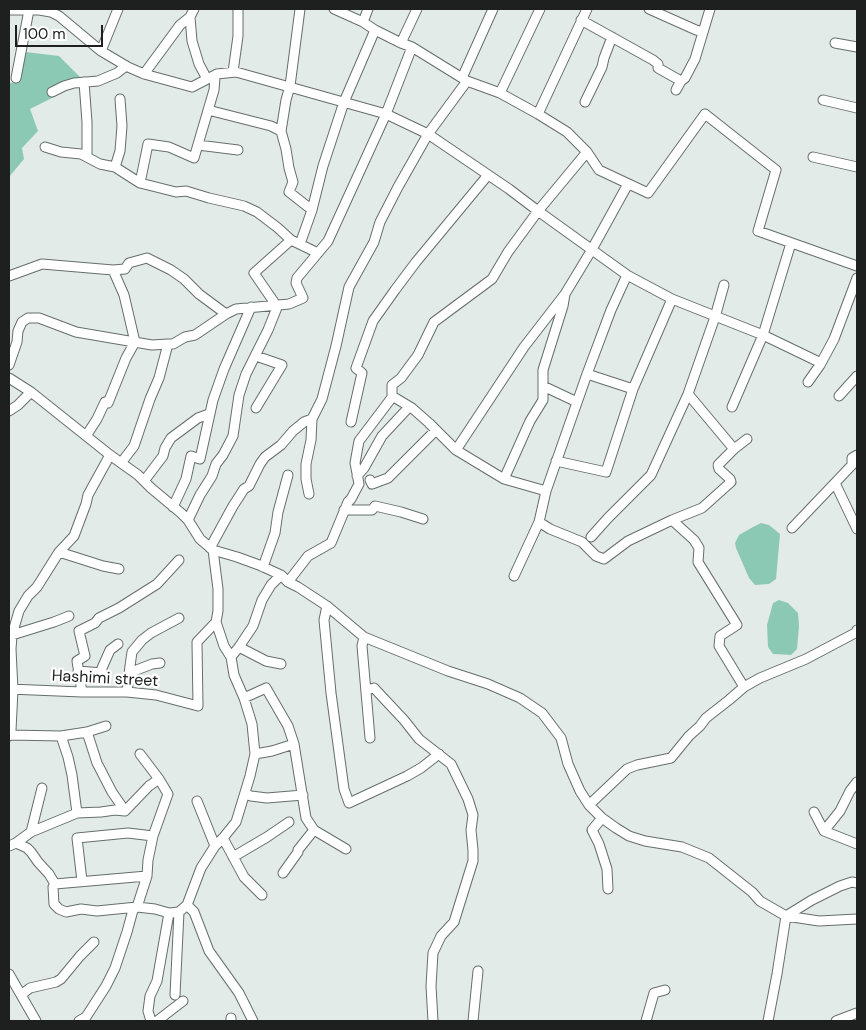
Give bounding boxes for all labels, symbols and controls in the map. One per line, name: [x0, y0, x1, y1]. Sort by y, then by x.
scale bar: [18, 15, 105, 47]
text: 100 m: [23, 24, 66, 44]
street label: Hashimi street: [51, 667, 159, 691]

